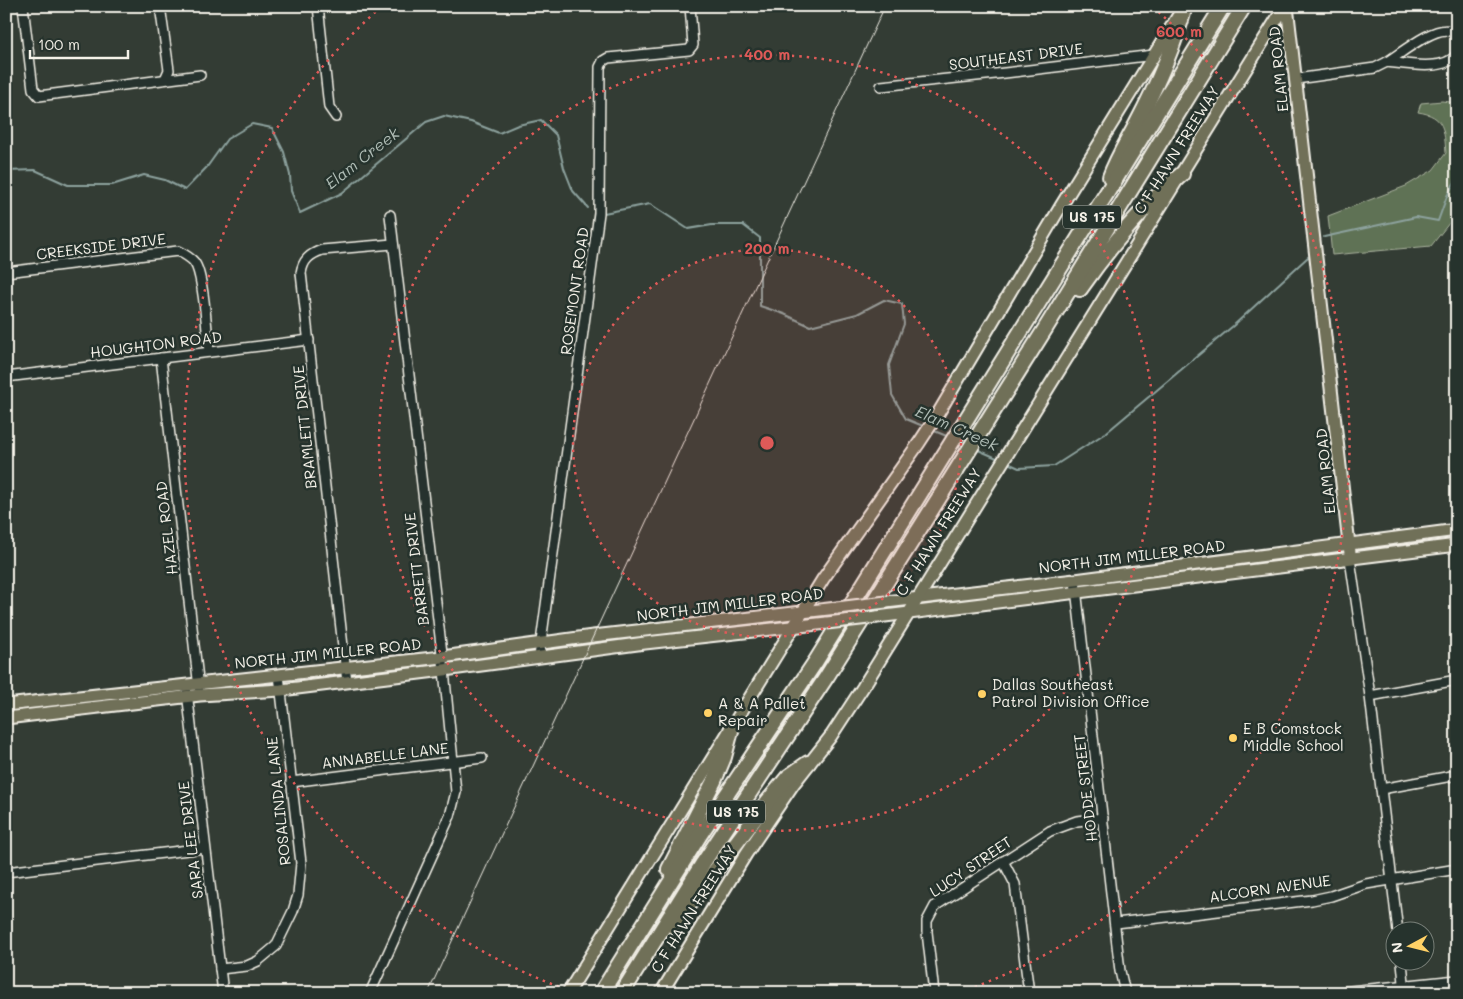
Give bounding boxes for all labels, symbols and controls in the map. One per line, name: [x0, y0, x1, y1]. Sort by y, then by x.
text: 600 m: [1156, 21, 1202, 41]
street label: ELAM ROAD: [1264, 25, 1292, 113]
scale bar: [30, 28, 128, 60]
text: 100 m: [38, 34, 80, 54]
street label: SOUTHEAST DRIVE: [948, 38, 1084, 74]
text: 400 m: [744, 44, 790, 64]
street label: C F HAWN FREEWAY: [1129, 82, 1224, 217]
water label: Elam Creek: [320, 122, 404, 193]
road number: US 175: [1063, 206, 1121, 228]
street label: ROSEMONT ROAD: [555, 226, 593, 356]
street label: CREEKSIDE DRIVE: [35, 228, 167, 264]
text: 200 m: [745, 238, 790, 258]
street label: HOUGHTON ROAD: [89, 326, 223, 362]
street label: BRAMLETT DRIVE: [288, 364, 320, 490]
water label: Elam Creek: [912, 400, 1002, 455]
street label: ELAM ROAD: [1311, 427, 1339, 515]
centre of rings: [758, 434, 776, 452]
street label: C F HAWN FREEWAY: [891, 464, 986, 599]
street label: HAZEL ROAD: [150, 480, 182, 576]
street label: BARRETT DRIVE: [399, 511, 433, 627]
street label: NORTH JIM MILLER ROAD: [1038, 535, 1226, 577]
street label: NORTH JIM MILLER ROAD: [636, 583, 824, 625]
street label: NORTH JIM MILLER ROAD: [234, 633, 422, 673]
place label: Dallas Southeast Patrol Division Office: [992, 674, 1150, 711]
marker: Dallas Southeast Patrol Division Office: [976, 688, 988, 700]
place label: A & A Pallet Repair: [718, 693, 806, 730]
marker: A & A Pallet Repair: [702, 707, 714, 719]
place label: E B Comstock Middle School: [1243, 718, 1344, 755]
marker: E B Comstock Middle School: [1227, 732, 1239, 744]
street label: HODDE STREET: [1068, 733, 1102, 843]
street label: ROSALINDA LANE: [261, 735, 295, 866]
street label: ANNABELLE LANE: [320, 737, 450, 773]
street label: SARA LEE DRIVE: [173, 780, 207, 900]
road number: US 175: [707, 800, 765, 824]
street label: LUCY STREET: [925, 831, 1015, 901]
street label: C F HAWN FREEWAY: [646, 841, 741, 976]
street label: ALCORN AVENUE: [1208, 870, 1332, 906]
north arrow: [1386, 922, 1436, 972]
text: N: [1387, 941, 1407, 954]

